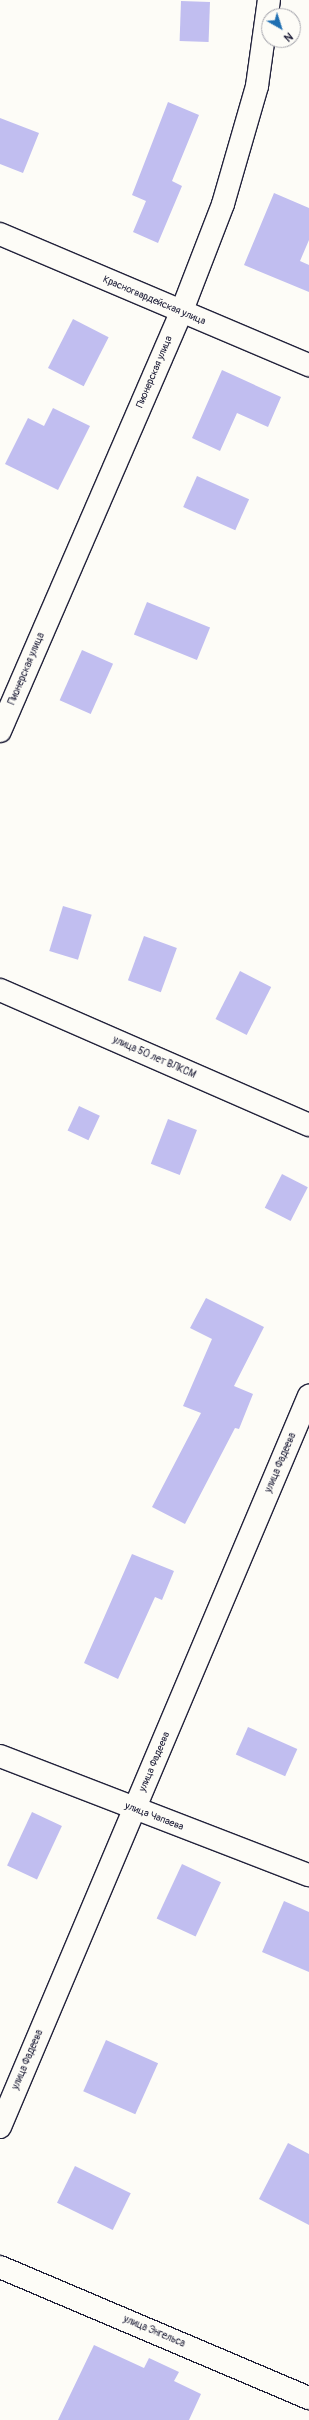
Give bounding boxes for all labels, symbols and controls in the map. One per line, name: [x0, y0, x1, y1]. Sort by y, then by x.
north arrow: [261, 8, 301, 48]
text: N: [281, 30, 295, 44]
street label: Красногвардейская улица: [101, 274, 207, 328]
street label: Пионерская улица: [134, 334, 176, 410]
street label: Пионерская улица: [6, 631, 48, 707]
street label: улица 50 лет ВЛКСМ: [111, 1034, 197, 1082]
street label: улица Фадеева: [263, 1431, 299, 1495]
street label: улица Фадеева: [137, 1730, 173, 1794]
street label: улица Чапаева: [123, 1800, 185, 1834]
street label: улица Фадеева: [10, 2028, 46, 2092]
street label: улица Энгельса: [121, 2314, 187, 2350]

